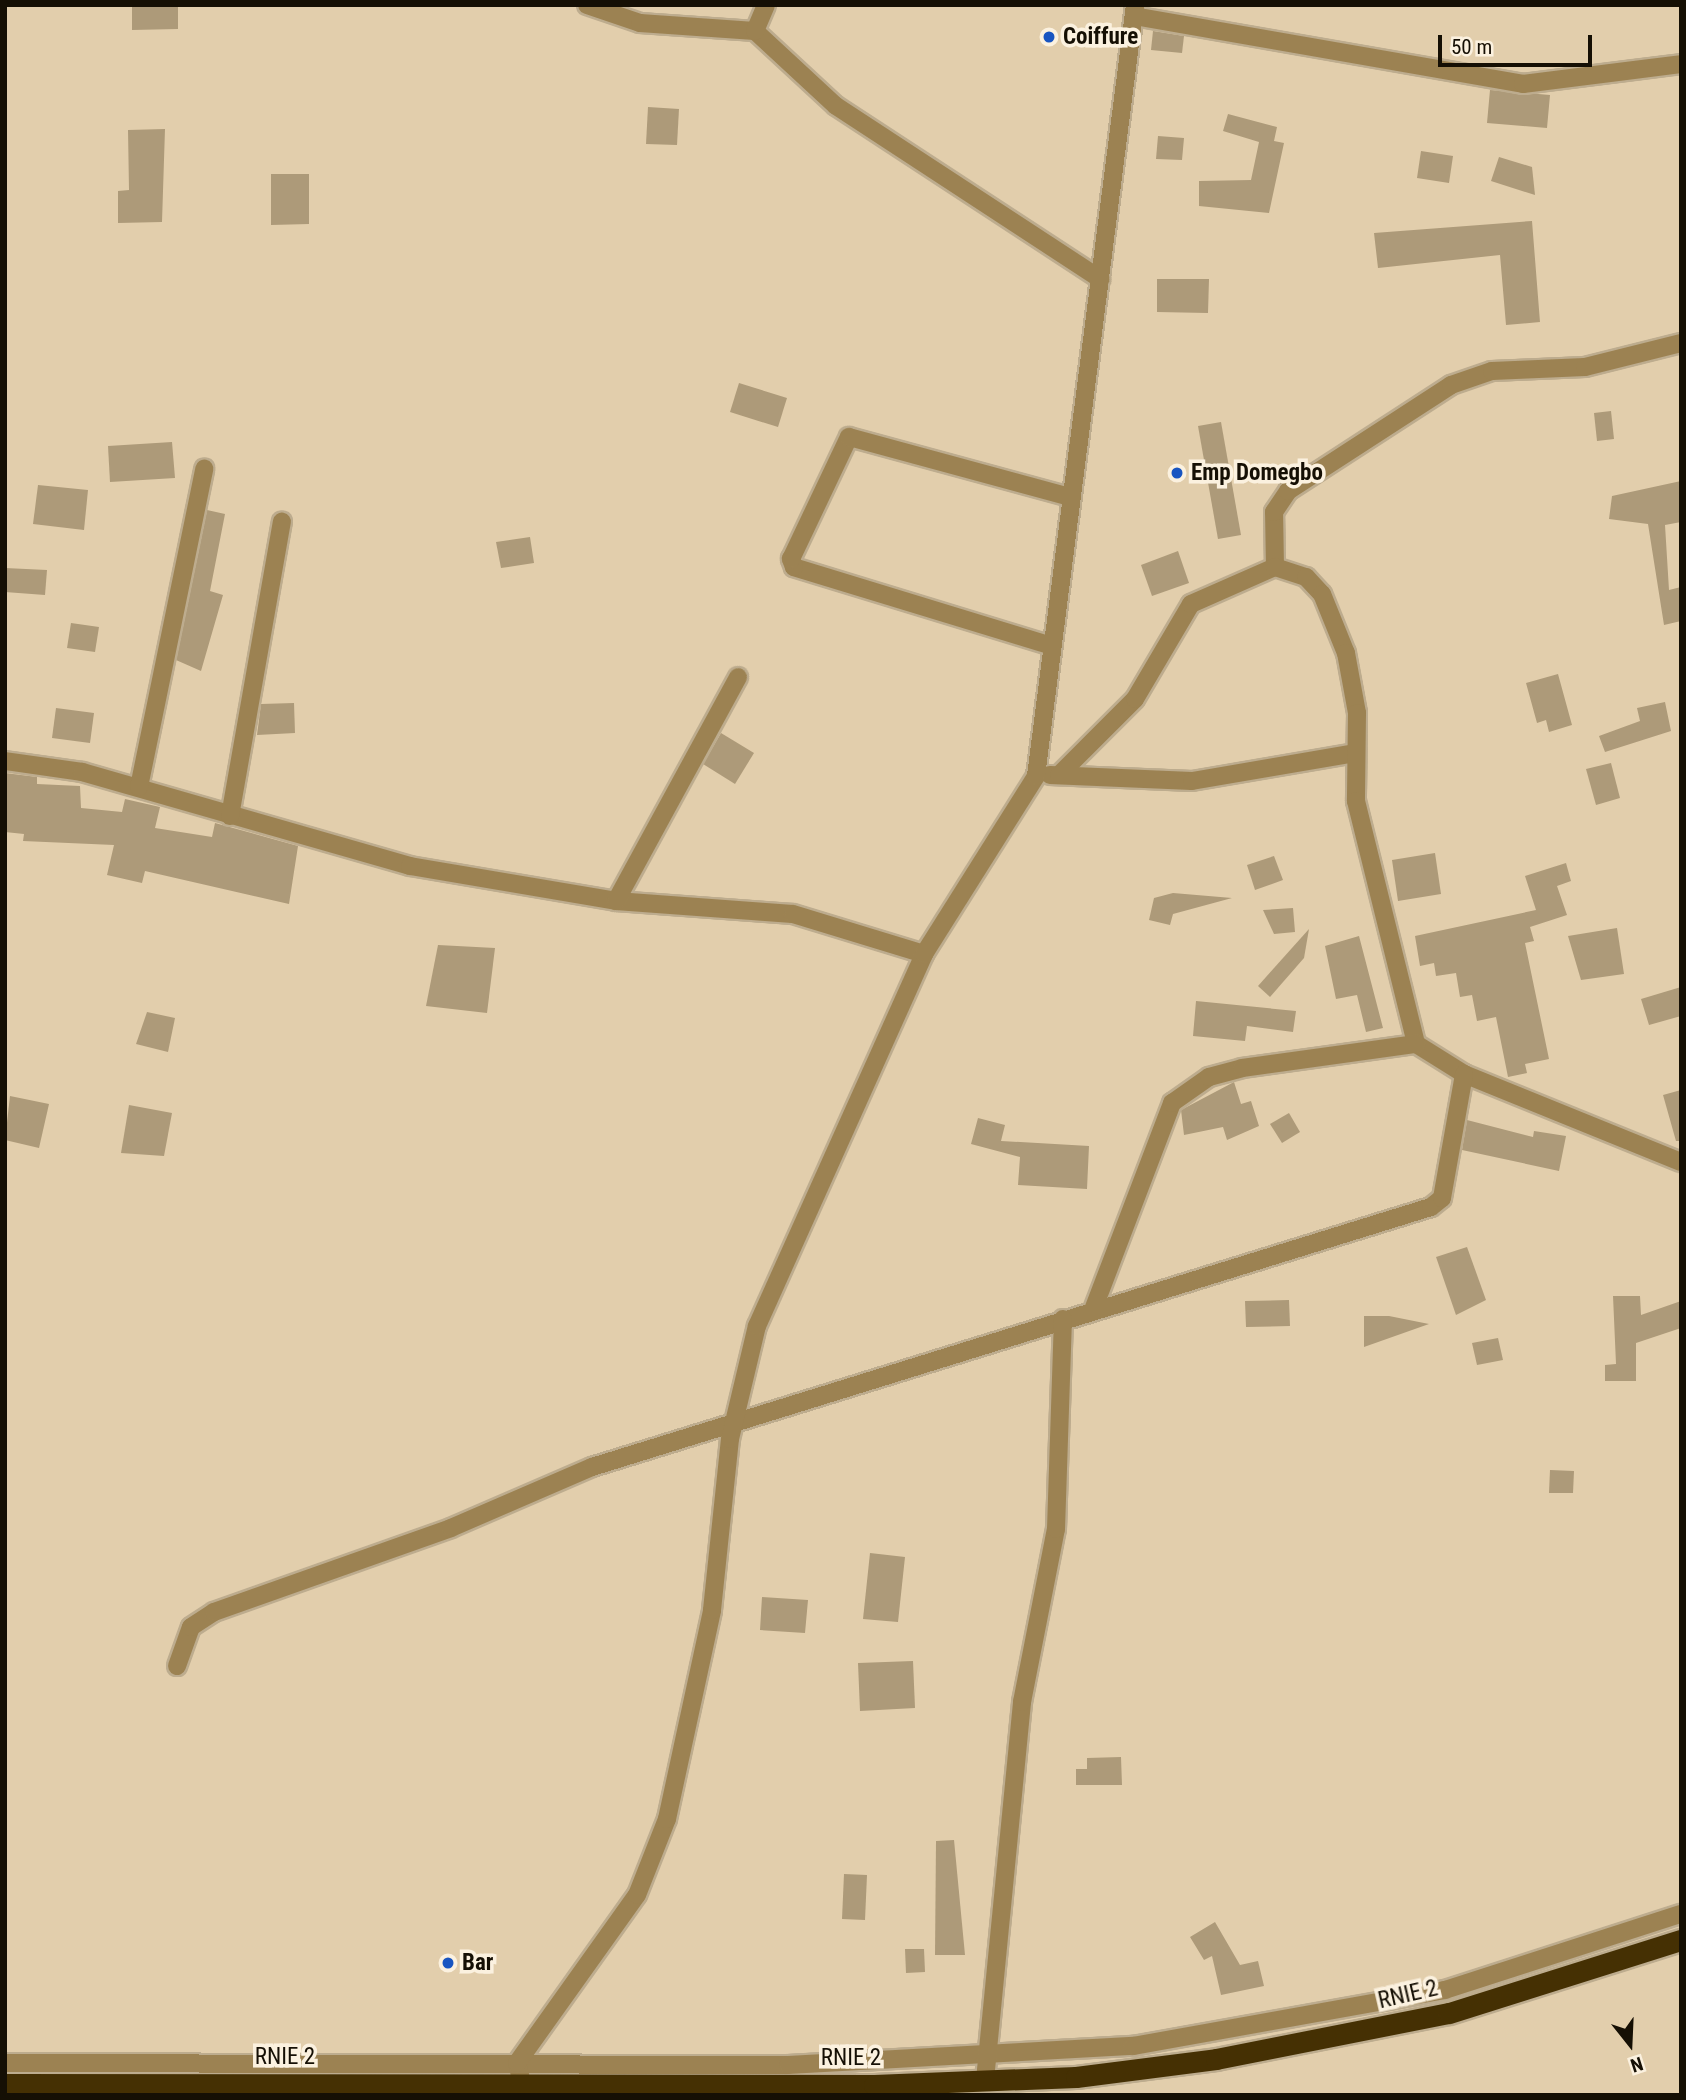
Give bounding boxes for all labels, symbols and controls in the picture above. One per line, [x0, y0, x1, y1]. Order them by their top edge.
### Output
scale bar [1441, 21, 1595, 65]
place label: Coiffure [1063, 23, 1138, 51]
marker: Coiffure [1041, 29, 1057, 45]
text: 50 m [1451, 35, 1492, 59]
place label: Emp Domegbo [1191, 459, 1323, 487]
marker: Emp Domegbo [1169, 465, 1185, 481]
place label: Bar [462, 1949, 493, 1977]
marker: Bar [440, 1955, 456, 1971]
street label: RNIE 2 [1376, 1975, 1440, 2015]
north arrow [1595, 2009, 1665, 2079]
street label: RNIE 2 [255, 2043, 315, 2071]
street label: RNIE 2 [821, 2044, 881, 2072]
text: N [1628, 2052, 1646, 2077]

